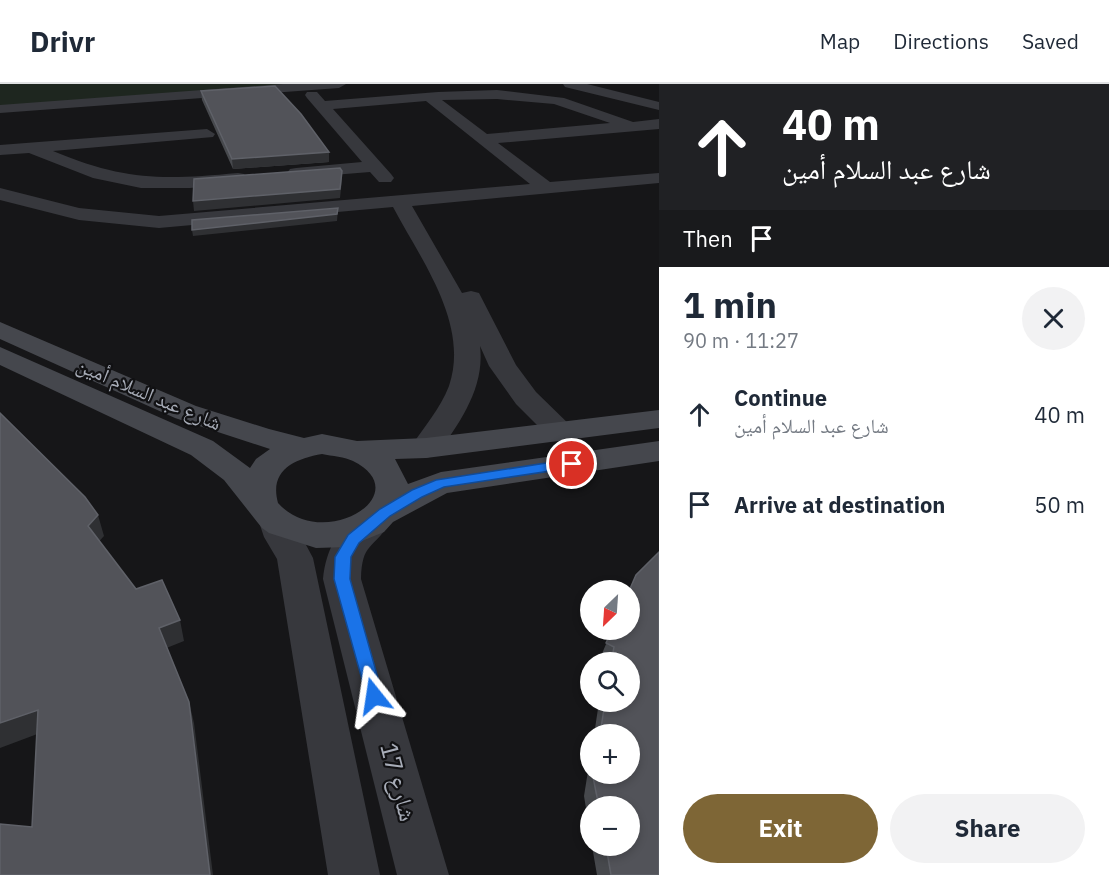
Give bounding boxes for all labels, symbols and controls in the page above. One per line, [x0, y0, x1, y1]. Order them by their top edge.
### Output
text: Drivr [30, 23, 95, 60]
text: Map [820, 27, 860, 55]
text: Directions [893, 27, 989, 55]
text: Saved [1022, 27, 1079, 55]
text: 40 m [782, 97, 880, 152]
icon: ahead [683, 108, 761, 186]
text: شارع عبد السلام أمين [782, 151, 991, 186]
icon: arrive [745, 222, 778, 255]
text: Then [683, 224, 733, 253]
text: 1 min [683, 281, 777, 328]
button: close [1022, 287, 1085, 350]
text: 90 m · 11:27 [683, 327, 799, 354]
street label: شارع عبد السلام أمين [72, 351, 226, 437]
text: Continue [734, 383, 827, 412]
icon: ahead [683, 398, 716, 431]
text: 40 m [1034, 400, 1085, 429]
text: شارع عبد السلام أمين [734, 412, 889, 439]
pin [546, 438, 597, 489]
icon: arrive [555, 447, 588, 480]
icon: arrive [683, 488, 716, 521]
text: Arrive at destination [734, 490, 945, 519]
text: 50 m [1034, 490, 1085, 519]
north arrow [580, 580, 640, 640]
map controls [580, 580, 640, 856]
button: search [580, 652, 640, 712]
position arrow [342, 664, 406, 728]
button: + [580, 724, 640, 784]
street label: شارع 17 [373, 739, 425, 825]
button: Exit [683, 794, 878, 863]
button: Share [890, 794, 1085, 863]
button: − [580, 796, 640, 856]

